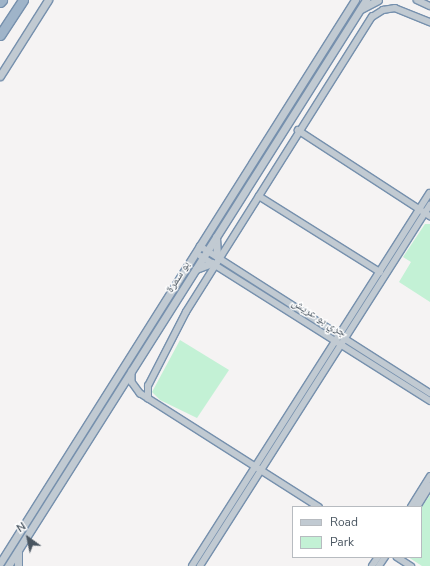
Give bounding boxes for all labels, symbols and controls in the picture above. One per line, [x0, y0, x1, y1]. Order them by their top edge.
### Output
street label: بو سمرة [163, 259, 193, 295]
street label: جري بو عريش [289, 295, 349, 341]
legend [292, 506, 422, 558]
text: Road [330, 514, 358, 530]
north arrow [8, 518, 48, 558]
text: N [14, 519, 29, 536]
text: Park [330, 534, 354, 550]

